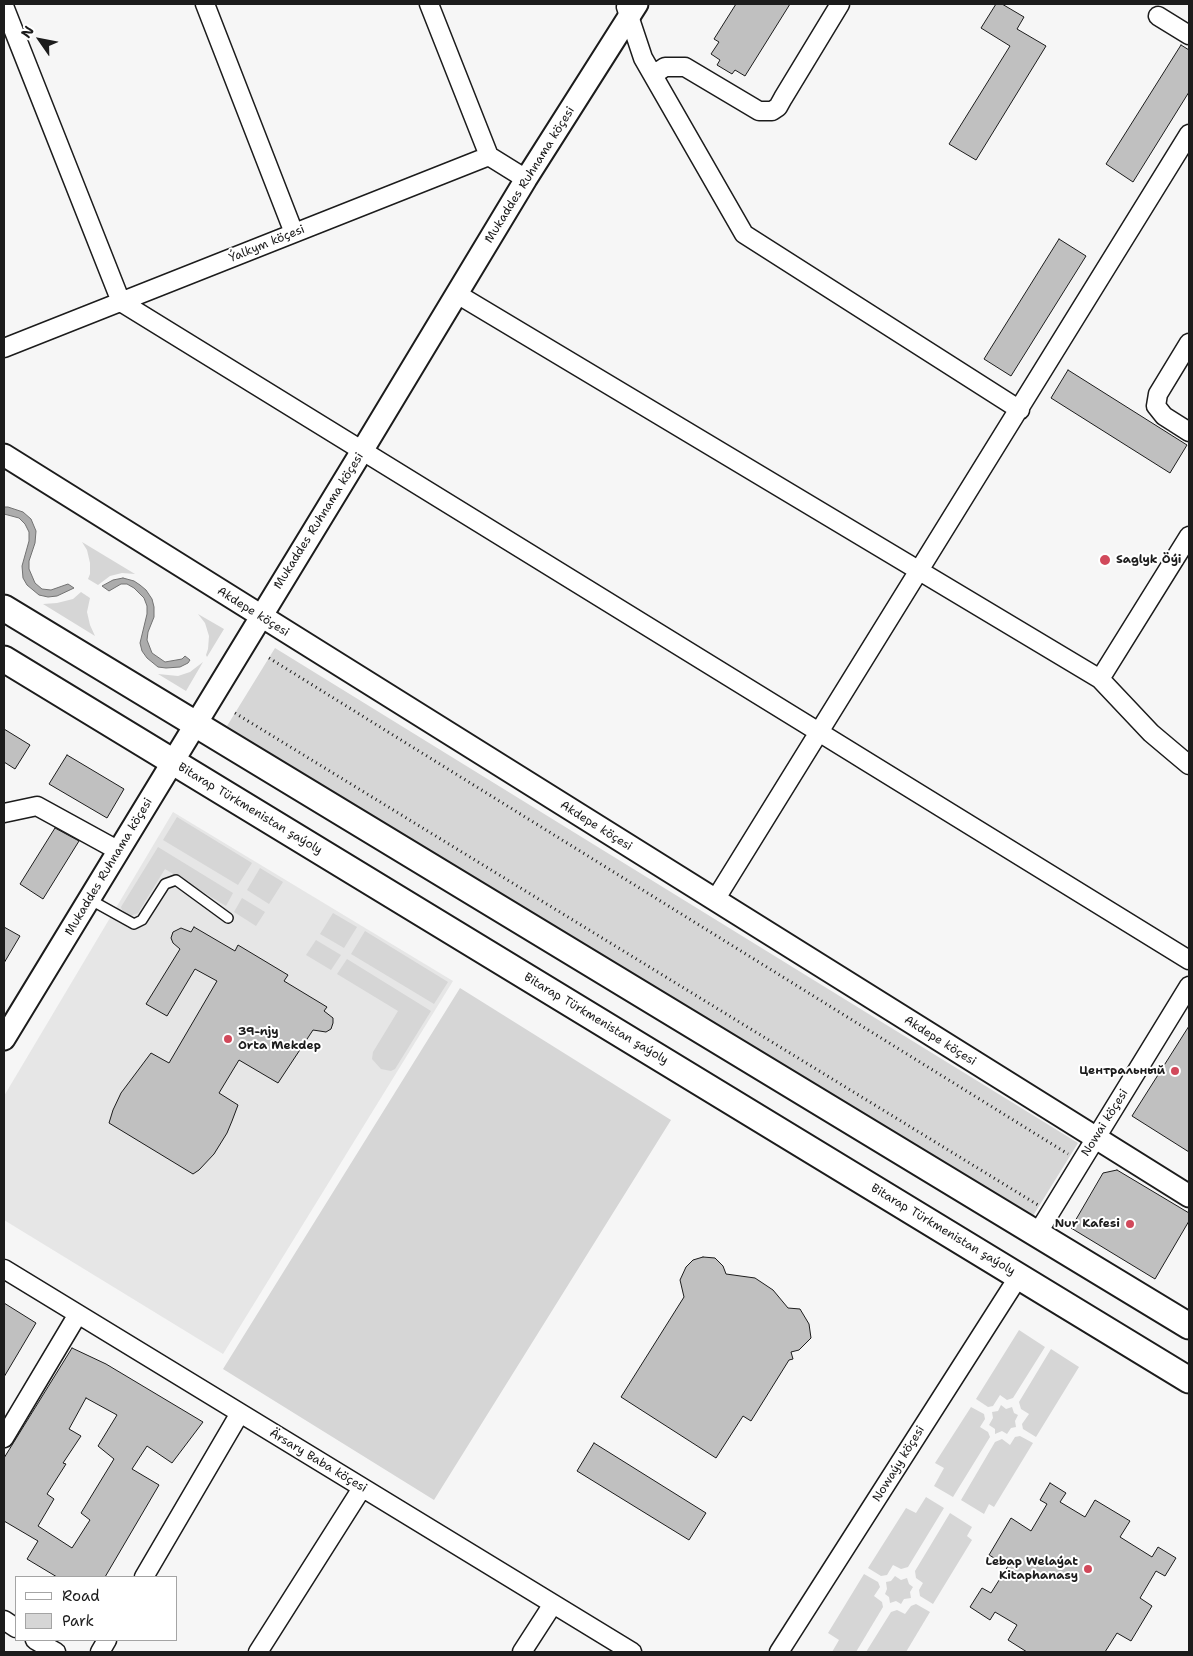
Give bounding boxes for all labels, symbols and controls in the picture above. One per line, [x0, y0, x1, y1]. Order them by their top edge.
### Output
north arrow [15, 15, 65, 65]
text: N [17, 22, 38, 41]
street label: Mukaddes Ruhnama köçesi [482, 104, 578, 246]
street label: Ýalkym köçesi [227, 222, 307, 266]
street label: Mukaddes Ruhnama köçesi [271, 450, 367, 592]
marker: Saglyk Öýi [1098, 553, 1112, 567]
place label: Saglyk Öýi [1116, 553, 1182, 567]
street label: Akdepe köçesi [214, 584, 292, 640]
street label: Bitarap Türkmenistan şaýoly [175, 760, 325, 858]
street label: Mukaddes Ruhnama köçesi [62, 796, 156, 938]
street label: Akdepe köçesi [557, 798, 635, 854]
street label: Bitarap Türkmenistan şaýoly [521, 970, 671, 1068]
street label: Akdepe köçesi [901, 1013, 979, 1069]
place label: 39-njy Orta Mekdep [238, 1025, 321, 1053]
marker: 39-njy Orta Mekdep [222, 1033, 234, 1045]
place label: Центральный [1079, 1064, 1165, 1078]
marker: Центральный [1169, 1065, 1181, 1077]
street label: Nowai köçesi [1079, 1087, 1131, 1159]
street label: Bitarap Türkmenistan şaýoly [868, 1181, 1018, 1279]
place label: Nur Kafesi [1055, 1217, 1120, 1231]
marker: Nur Kafesi [1124, 1218, 1136, 1230]
street label: Nowaýy köçesi [870, 1423, 928, 1505]
street label: Ärsary Baba köçesi [267, 1426, 369, 1496]
place label: Lebap Welaýat Kitaphanasy [986, 1555, 1078, 1583]
marker: Lebap Welaýat Kitaphanasy [1082, 1563, 1094, 1575]
legend [15, 1576, 178, 1641]
text: Road [62, 1586, 100, 1606]
text: Park [62, 1611, 94, 1631]

